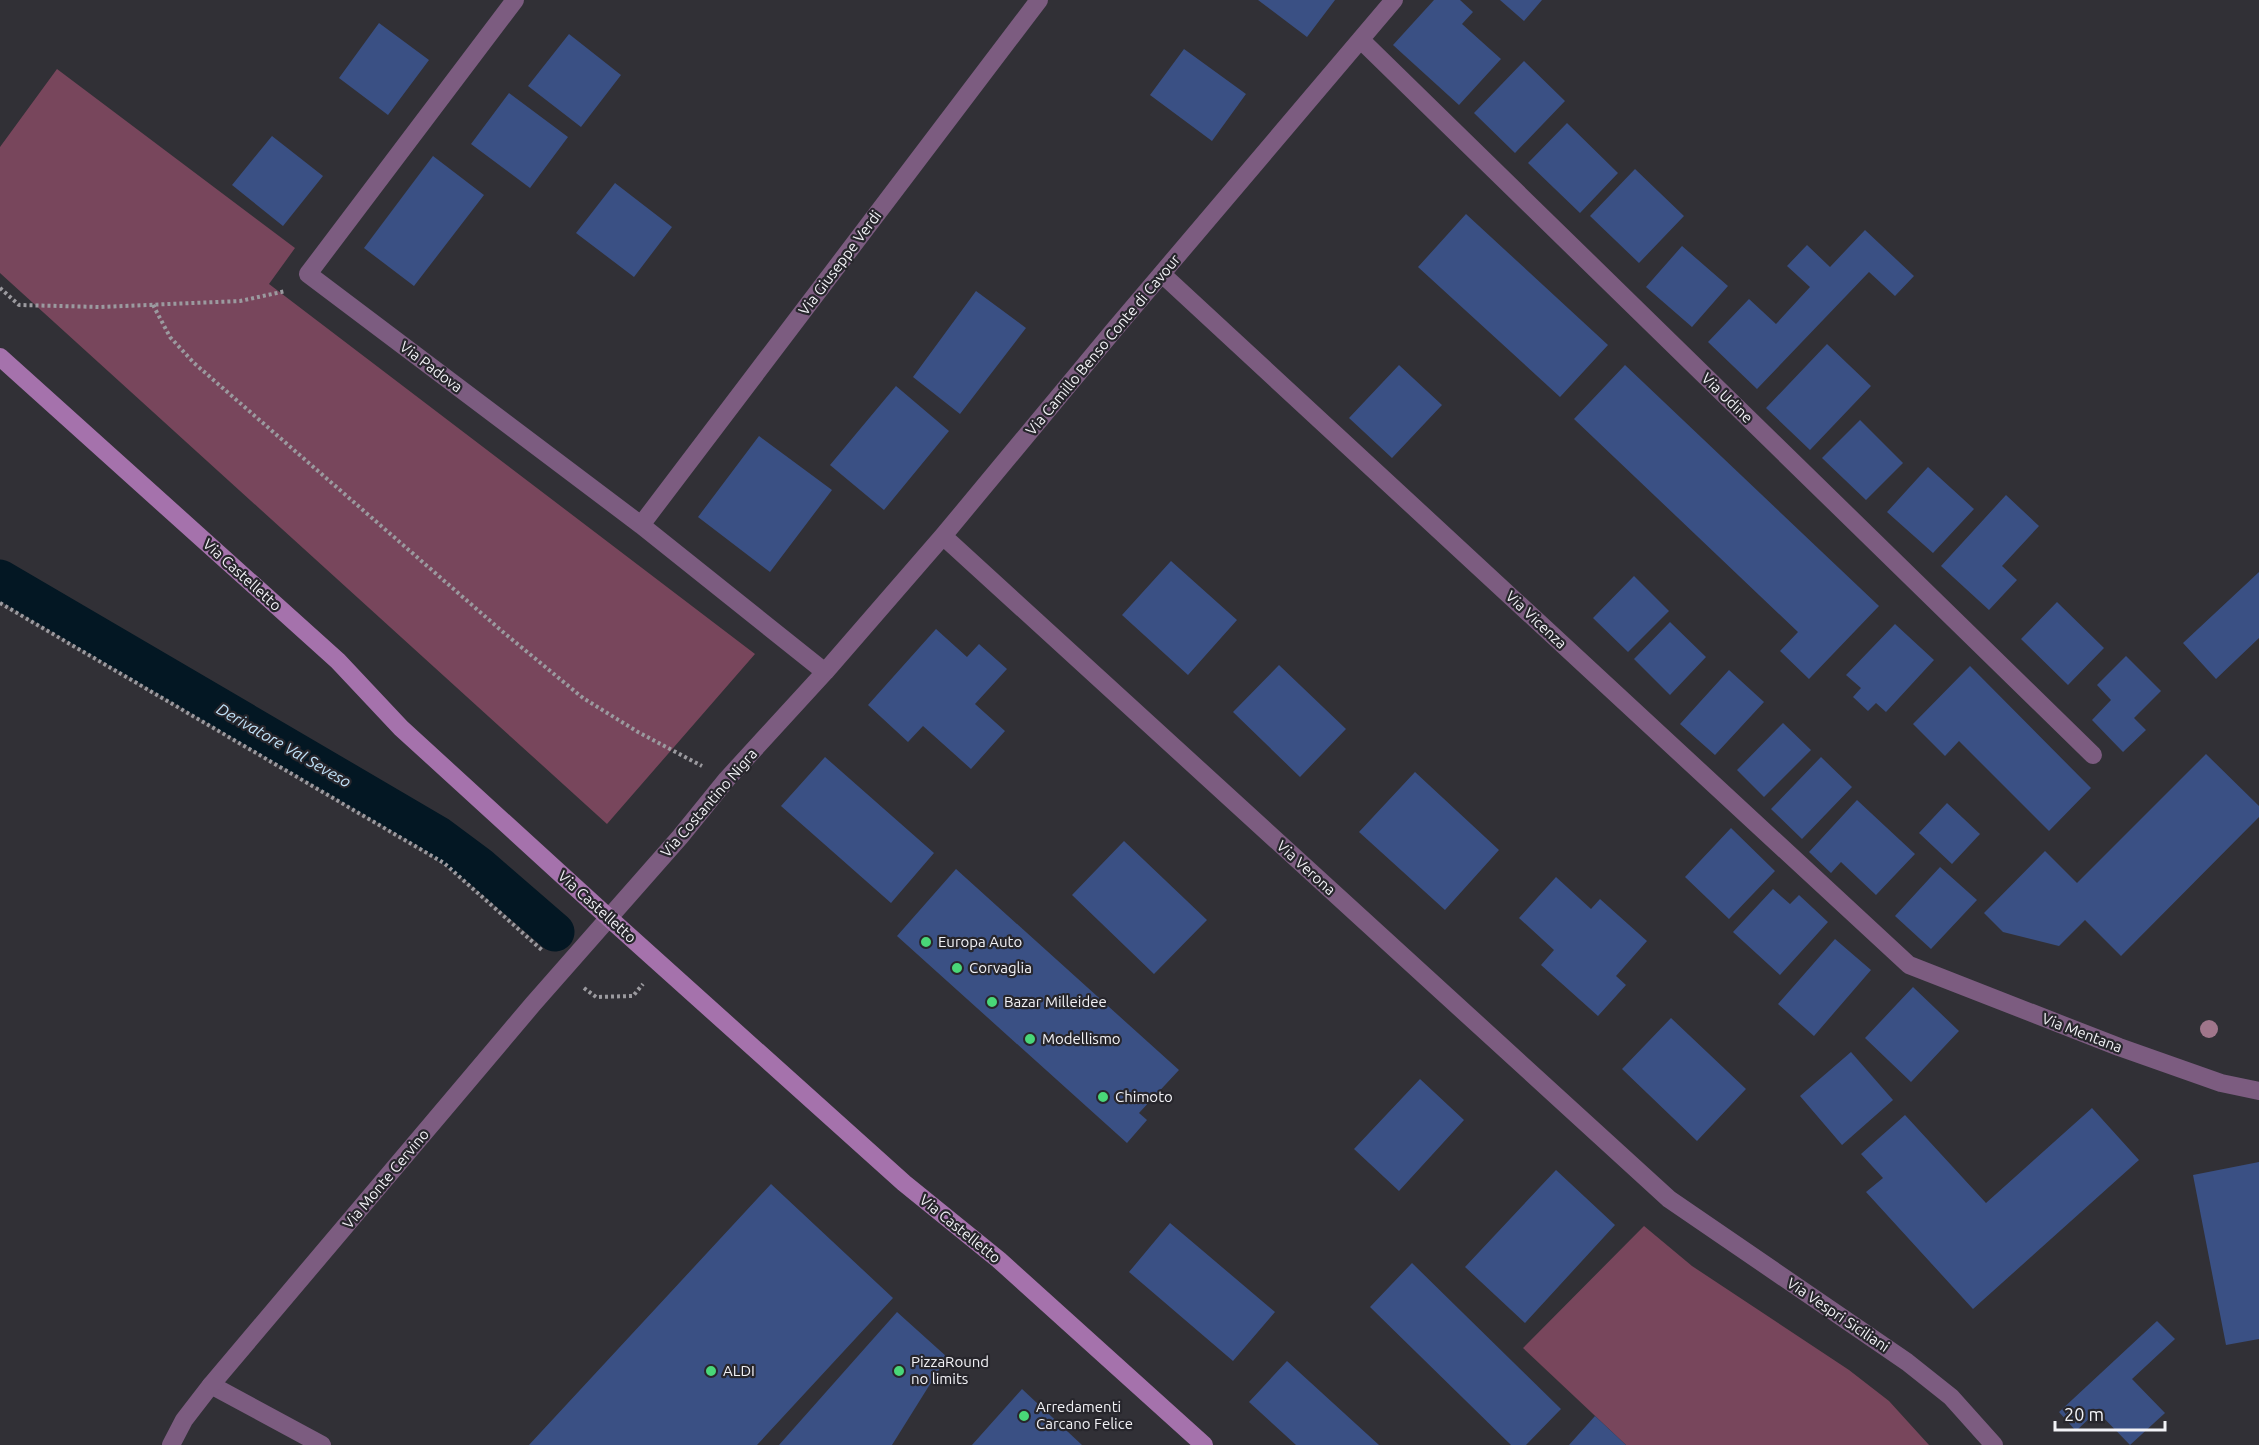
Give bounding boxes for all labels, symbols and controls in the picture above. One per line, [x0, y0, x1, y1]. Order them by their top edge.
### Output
street label: Via Giuseppe Verdi [795, 207, 884, 318]
street label: Via Camillo Benso Conte di Cavour [1022, 251, 1183, 438]
street label: Via Padova [397, 338, 466, 396]
street label: Via Udine [1698, 369, 1756, 426]
street label: Via Castelletto [200, 535, 285, 614]
street label: Via Vicenza [1502, 587, 1570, 652]
water label: Derivatore Val Seveso [214, 699, 354, 791]
street label: Via Costantino Nigra [657, 745, 760, 860]
street label: Via Verona [1274, 837, 1339, 898]
street label: Via Castelletto [555, 867, 640, 946]
place label: Europa Auto [938, 933, 1022, 950]
marker: Europa Auto [919, 935, 933, 949]
place label: Corvaglia [969, 959, 1032, 976]
marker: Corvaglia [950, 961, 964, 975]
place label: Bazar Milleidee [1004, 993, 1107, 1010]
marker: Bazar Milleidee [985, 995, 999, 1009]
street label: Via Mentana [2040, 1009, 2125, 1056]
place label: Modellismo [1042, 1030, 1121, 1047]
marker: Modellismo [1023, 1032, 1037, 1046]
place label: Chimoto [1115, 1088, 1173, 1105]
marker: Chimoto [1096, 1090, 1110, 1104]
street label: Via Monte Cervino [339, 1126, 432, 1232]
street label: Via Castelletto [916, 1191, 1004, 1266]
street label: Via Vespri Siciliani [1784, 1274, 1893, 1355]
place label: PizzaRound no limits [911, 1353, 989, 1387]
place label: ALDI [723, 1362, 755, 1379]
marker: ALDI [704, 1364, 718, 1378]
marker: PizzaRound no limits [892, 1364, 906, 1378]
scale bar [2055, 1394, 2164, 1432]
place label: Arredamenti Carcano Felice [1036, 1398, 1133, 1432]
text: 20 m [2064, 1404, 2104, 1424]
marker: Arredamenti Carcano Felice [1017, 1409, 1031, 1423]

